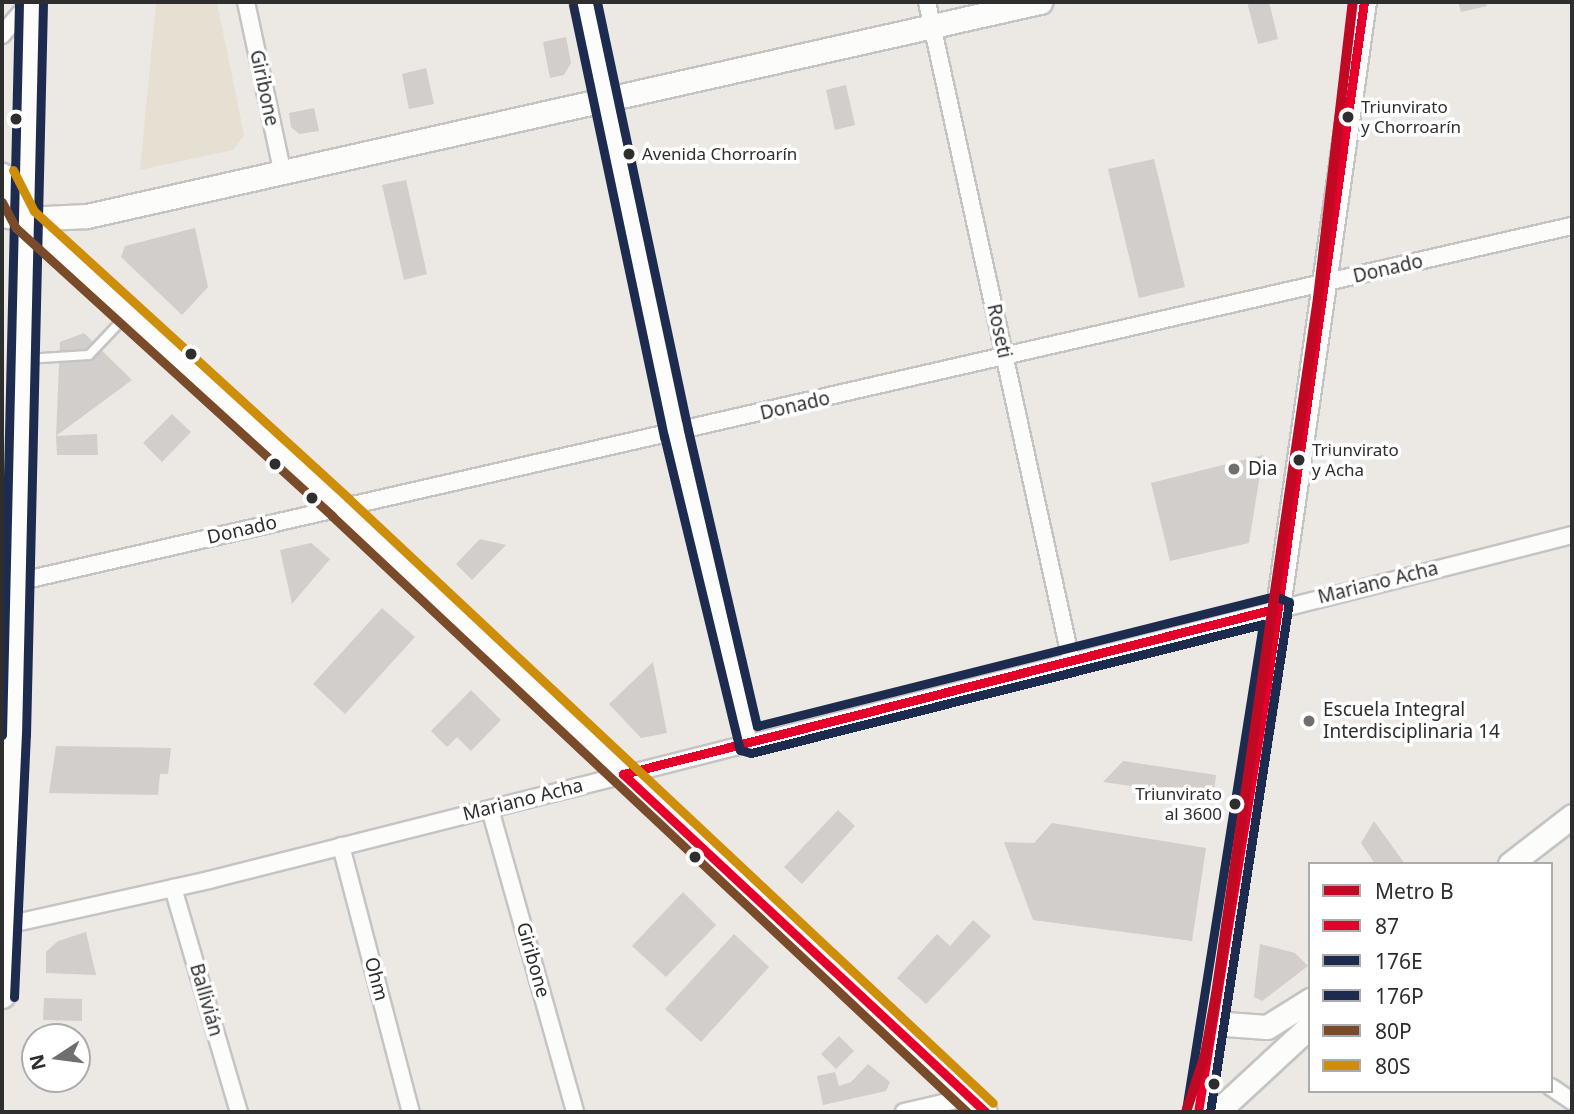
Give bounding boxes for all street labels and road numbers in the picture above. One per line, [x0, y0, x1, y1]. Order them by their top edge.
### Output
street label: Giribone [245, 48, 283, 128]
street label: Donado [1351, 250, 1425, 288]
street label: Roseti [982, 302, 1016, 360]
street label: Donado [758, 387, 832, 425]
street label: Donado [205, 511, 279, 549]
street label: Mariano Acha [1316, 557, 1440, 609]
street label: Mariano Acha [461, 774, 585, 826]
street label: Giribone [511, 920, 555, 1000]
street label: Ohm [359, 955, 393, 1003]
street label: Ballivián [185, 961, 227, 1039]

